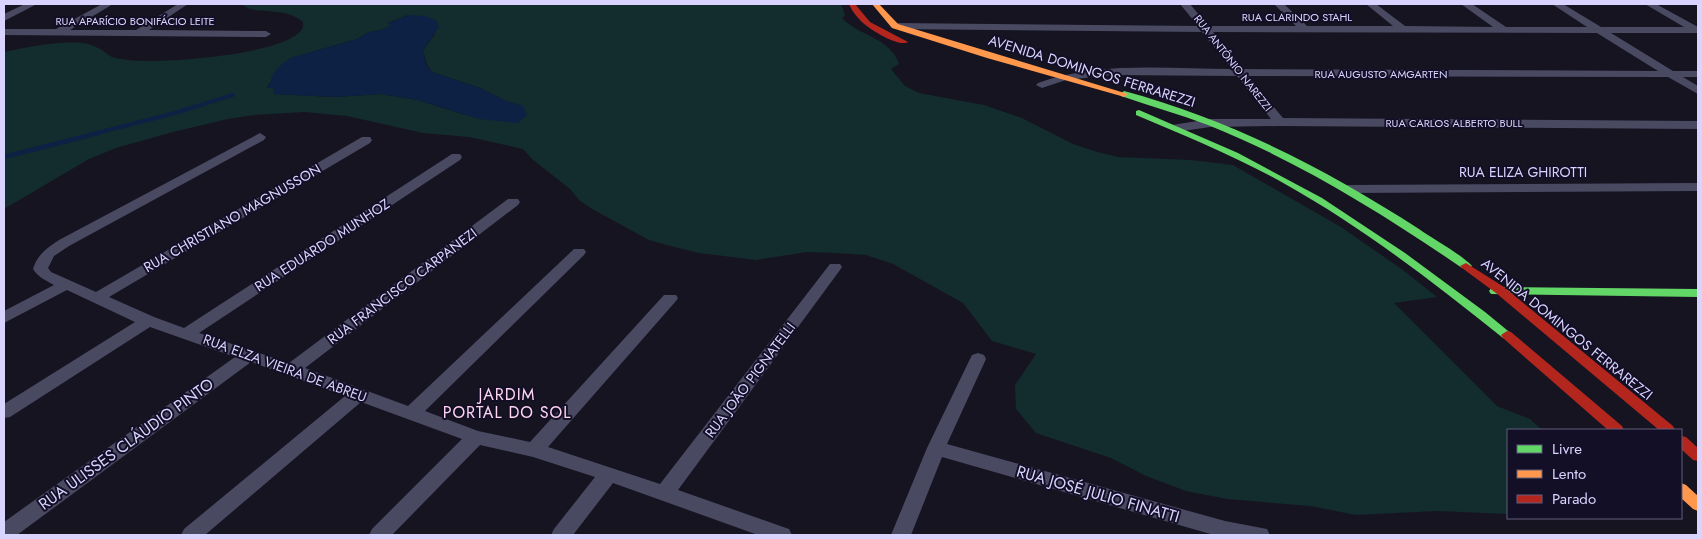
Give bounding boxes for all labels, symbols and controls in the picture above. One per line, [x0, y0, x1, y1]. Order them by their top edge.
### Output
street label: RUA CLARINDO STAHL [1242, 9, 1352, 25]
street label: RUA ANTÔNIO NAREZZI [1190, 11, 1276, 115]
street label: RUA APARÍCIO BONIFÁCIO LEITE [55, 13, 215, 29]
street label: AVENIDA DOMINGOS FERRAREZZI [986, 30, 1198, 112]
street label: RUA AUGUSTO AMGARTEN [1314, 66, 1448, 82]
street label: RUA CARLOS ALBERTO BULL [1385, 115, 1523, 131]
street label: RUA CHRISTIANO MAGNUSSON [140, 159, 324, 277]
street label: RUA ELIZA GHIROTTI [1459, 162, 1587, 182]
street label: RUA EDUARDO MUNHOZ [251, 194, 394, 296]
street label: RUA FRANCISCO CARPANEZI [323, 223, 481, 349]
street label: AVENIDA DOMINGOS FERRAREZZI [1477, 253, 1657, 405]
street label: RUA JOÃO PIGNATELLI [700, 318, 800, 442]
street label: RUA ELZA VIEIRA DE ABREU [200, 329, 370, 407]
street label: RUA ULISSES CLÁUDIO PINTO [34, 373, 218, 515]
district label: JARDIM PORTAL DO SOL [443, 383, 571, 424]
legend [1507, 429, 1682, 519]
text: Livre [1552, 438, 1582, 460]
street label: RUA JOSÉ JULIO FINATTI [1014, 460, 1182, 528]
text: Lento [1552, 463, 1586, 485]
text: Parado [1552, 488, 1596, 510]

